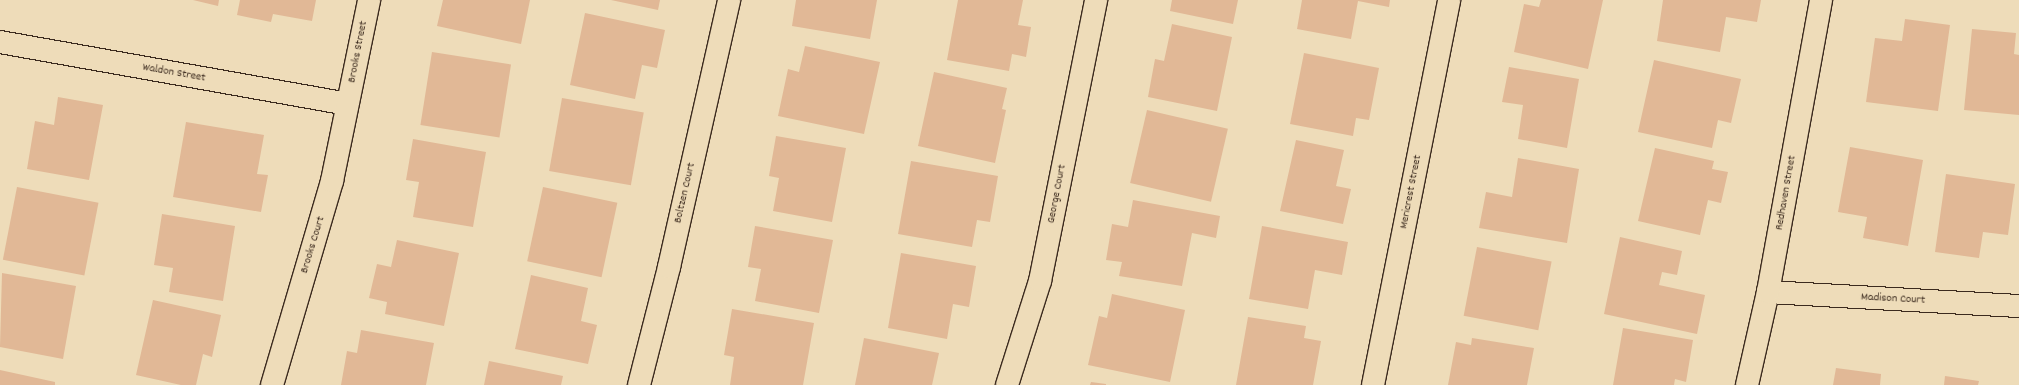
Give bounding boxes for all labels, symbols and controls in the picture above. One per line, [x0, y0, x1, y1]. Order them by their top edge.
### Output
street label: Brooks Street [345, 20, 371, 84]
street label: Waldon Street [141, 60, 207, 86]
street label: Mericrest Street [1397, 154, 1425, 230]
street label: Redhaven Street [1772, 155, 1800, 231]
street label: Boltzen Court [671, 161, 699, 225]
street label: George Court [1044, 163, 1070, 225]
street label: Brooks Court [298, 215, 328, 275]
street label: Madison Court [1860, 290, 1926, 308]

